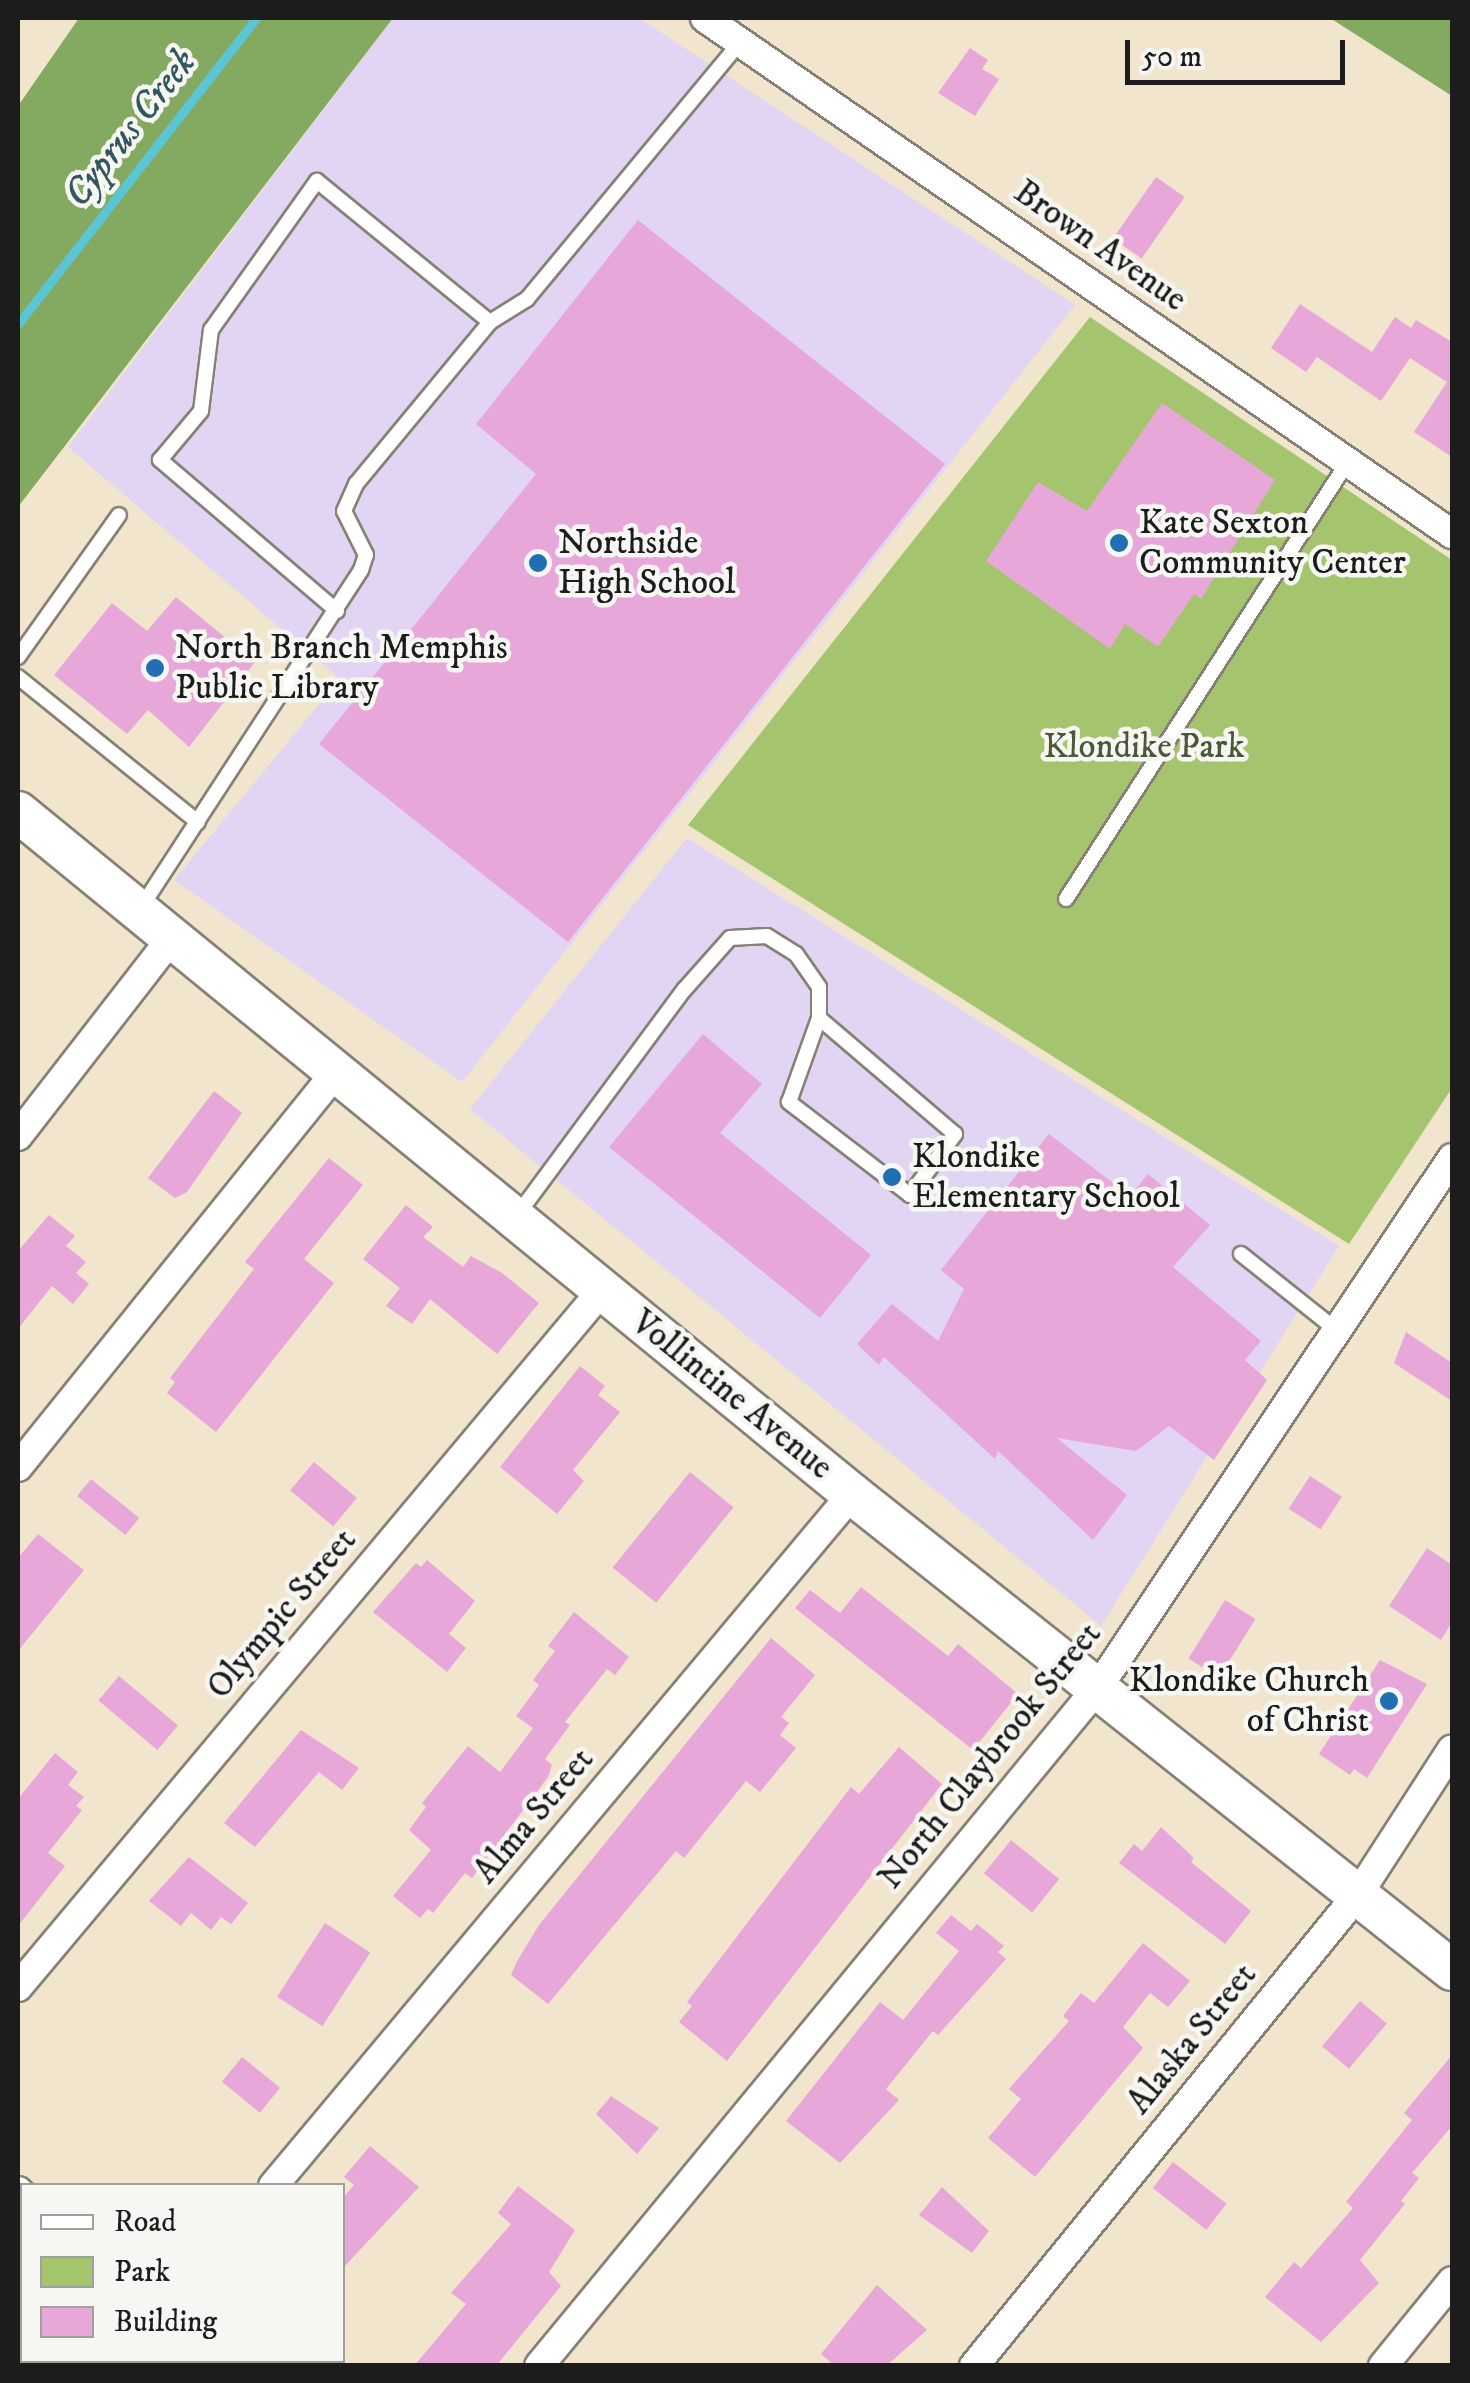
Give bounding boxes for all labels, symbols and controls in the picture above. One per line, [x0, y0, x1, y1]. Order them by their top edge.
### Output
scale bar [1130, 20, 1350, 82]
text: 50 m [1142, 39, 1202, 76]
water label: Cyprus Creek [55, 41, 207, 217]
street label: Brown Avenue [1006, 171, 1194, 321]
place label: Kate Sexton Community Center [1139, 502, 1406, 584]
place label: Northside High School [558, 522, 735, 604]
marker: Kate Sexton Community Center [1108, 532, 1130, 554]
marker: Northside High School [527, 552, 549, 574]
place label: North Branch Memphis Public Library [175, 627, 508, 709]
marker: North Branch Memphis Public Library [144, 657, 166, 679]
park label: Klondike Park [1043, 726, 1245, 768]
place label: Klondike Elementary School [912, 1136, 1180, 1218]
marker: Klondike Elementary School [881, 1166, 903, 1188]
street label: Vollintine Avenue [623, 1301, 841, 1489]
street label: Olympic Street [199, 1520, 365, 1708]
street label: North Claybrook Street [870, 1614, 1110, 1898]
place label: Klondike Church of Christ [1129, 1660, 1369, 1742]
marker: Klondike Church of Christ [1378, 1690, 1400, 1712]
street label: Alma Street [465, 1740, 603, 1892]
street label: Alaska Street [1118, 1955, 1266, 2123]
legend [20, 2183, 345, 2363]
text: Road [114, 2204, 176, 2241]
text: Park [114, 2254, 170, 2291]
text: Building [114, 2304, 217, 2341]

